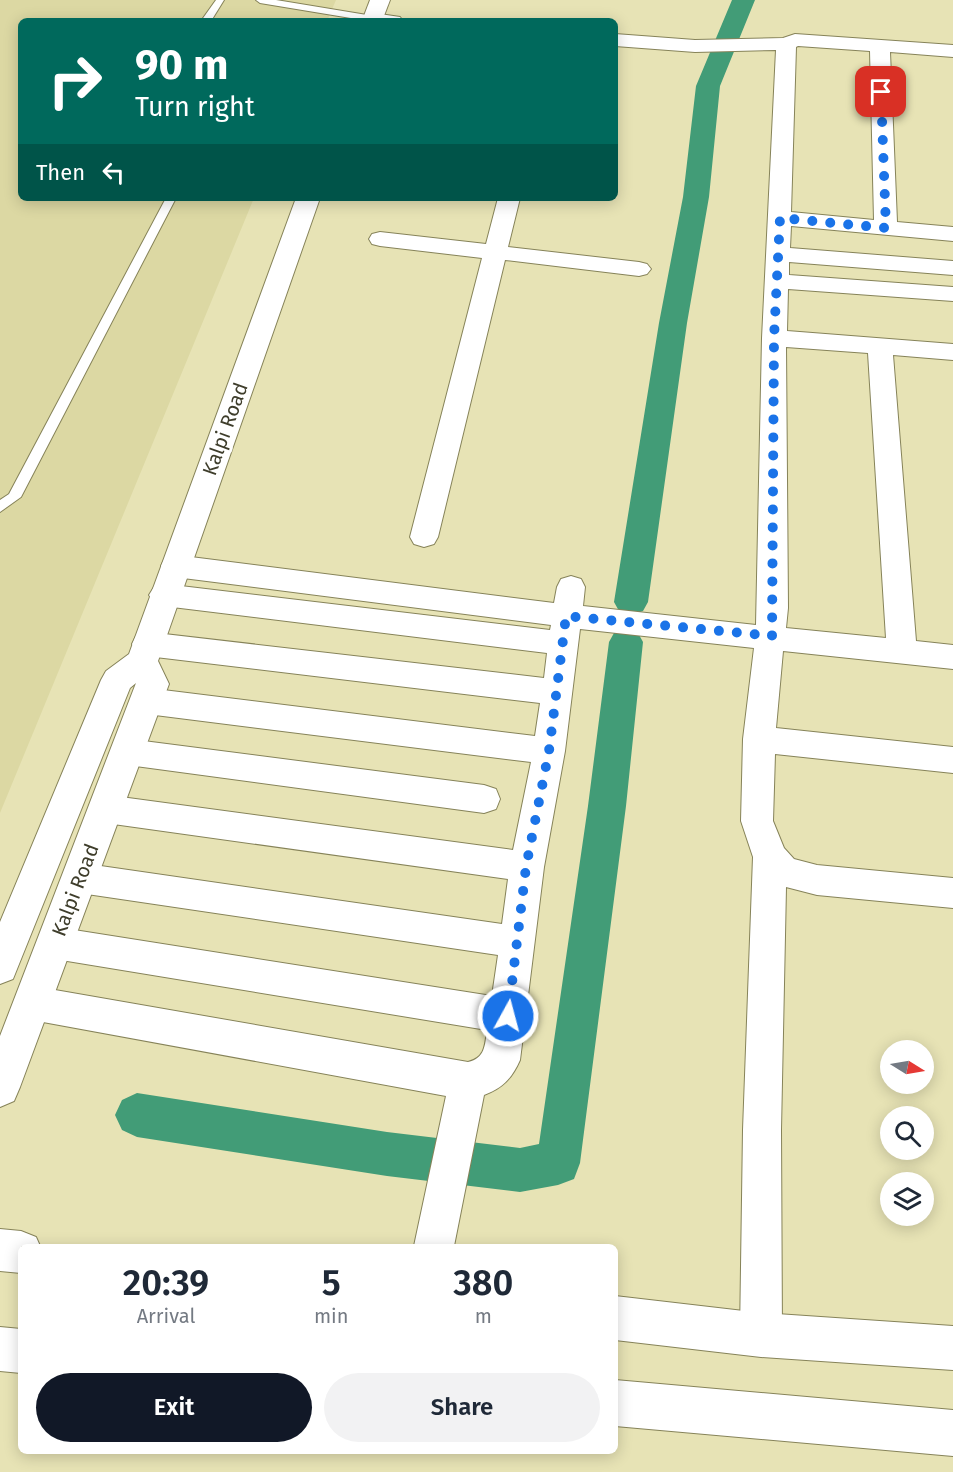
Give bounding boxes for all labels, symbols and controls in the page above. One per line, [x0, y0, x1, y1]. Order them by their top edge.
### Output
text: 90 m [135, 40, 229, 90]
icon: right [36, 42, 114, 120]
pin [855, 66, 906, 117]
icon: arrive [864, 75, 897, 108]
text: Turn right [135, 91, 255, 123]
icon: left [97, 156, 130, 189]
text: Then [36, 159, 85, 186]
street label: Kalpi Road [197, 379, 253, 479]
street label: Kalpi Road [46, 840, 104, 940]
position arrow [476, 984, 540, 1048]
north arrow [880, 1040, 934, 1094]
map controls [880, 1040, 934, 1226]
button: search [880, 1106, 934, 1160]
button: layers [880, 1172, 934, 1226]
text: 20:39 [123, 1261, 209, 1305]
text: 5 [322, 1261, 341, 1305]
text: 380 [453, 1261, 513, 1305]
text: Arrival [137, 1304, 195, 1328]
text: min [314, 1304, 348, 1328]
text: m [475, 1304, 492, 1328]
button: Exit [36, 1373, 312, 1442]
button: Share [324, 1373, 600, 1442]

